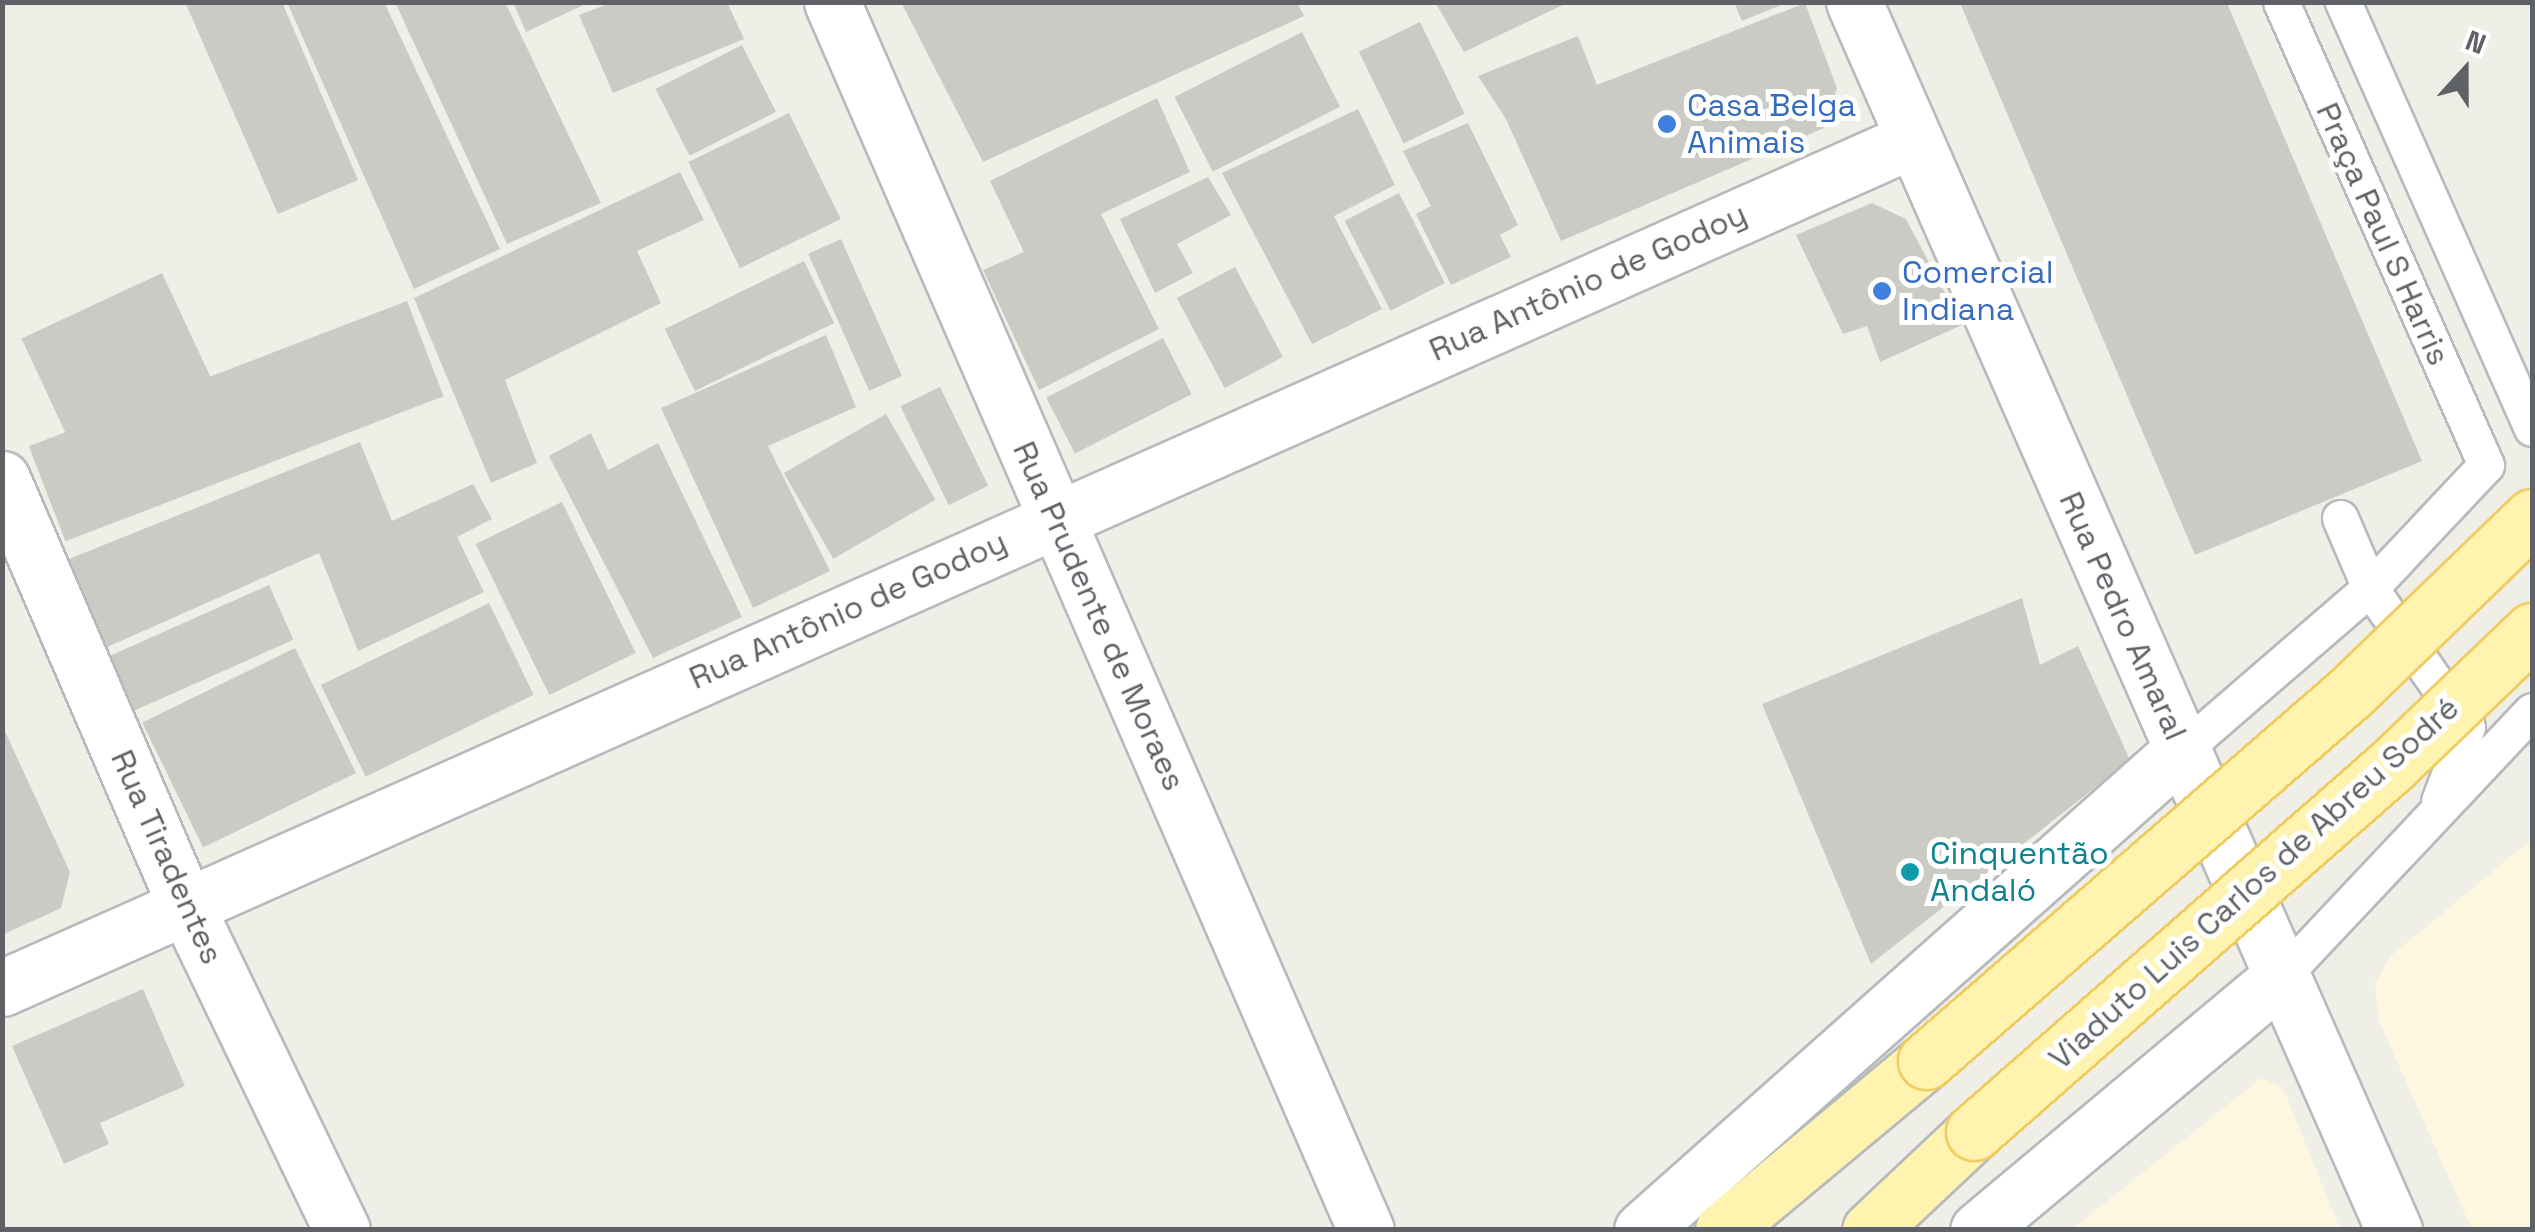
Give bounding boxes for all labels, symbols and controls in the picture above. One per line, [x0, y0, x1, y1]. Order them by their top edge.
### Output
north arrow [2415, 20, 2515, 120]
text: N [2461, 22, 2491, 62]
place label: Casa Belga Animais [1687, 87, 1856, 162]
street label: Praça Paul S Harris [2308, 97, 2458, 371]
marker: Casa Belga Animais [1656, 113, 1678, 135]
street label: Rua Antônio de Godoy [1423, 195, 1753, 369]
place label: Comercial Indiana [1902, 254, 2053, 329]
marker: Comercial Indiana [1871, 280, 1893, 302]
street label: Rua Prudente de Moraes [1005, 436, 1193, 796]
street label: Rua Pedro Amaral [2051, 486, 2195, 746]
street label: Rua Antônio de Godoy [683, 523, 1013, 697]
street label: Viaduto Luis Carlos de Abreu Sodré [2041, 688, 2467, 1078]
street label: Rua Tiradentes [102, 744, 232, 970]
place label: Cinquentão Andaló [1930, 835, 2109, 910]
marker: Cinquentão Andaló [1899, 861, 1921, 883]

